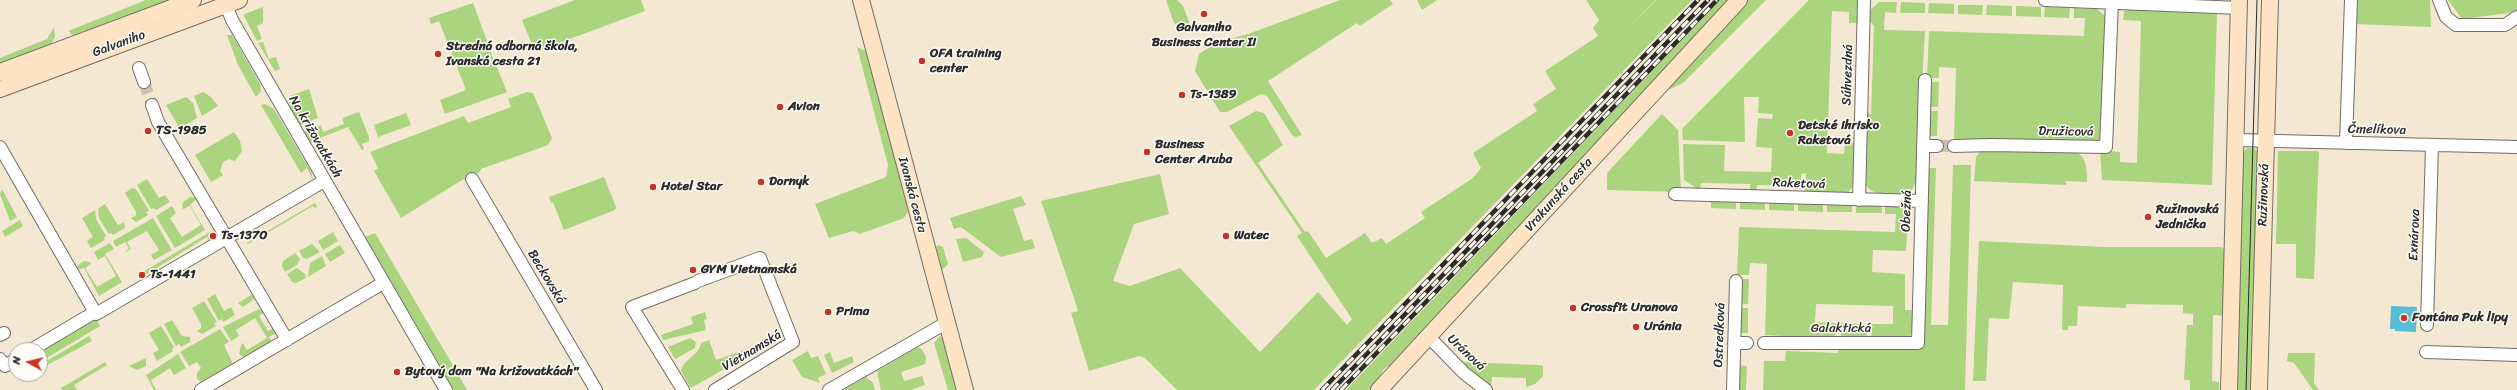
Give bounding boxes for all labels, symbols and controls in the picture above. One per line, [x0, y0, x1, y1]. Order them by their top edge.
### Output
marker: Galvaniho Business Center II [1199, 9, 1209, 19]
place label: Galvaniho Business Center II [1152, 20, 1256, 51]
street label: Galvaniho [91, 27, 147, 61]
place label: Stredná odborná škola, Ivanská cesta 21 [446, 39, 578, 70]
street label: Súhvezdná [1839, 44, 1857, 106]
place label: OFA training center [930, 46, 1002, 77]
marker: Stredná odborná škola, Ivanská cesta 21 [433, 49, 443, 59]
marker: OFA training center [917, 56, 927, 66]
place label: Ts-1389 [1190, 87, 1237, 103]
marker: Ts-1389 [1177, 90, 1187, 100]
street label: Na križovatkách [285, 93, 345, 181]
place label: Avion [788, 99, 820, 115]
marker: Avion [775, 102, 785, 112]
place label: Detské ihrisko Raketová [1798, 118, 1879, 149]
street label: Čmelíkova [2348, 122, 2406, 138]
place label: TS-1985 [156, 123, 207, 139]
street label: Družicová [2038, 124, 2094, 140]
marker: TS-1985 [143, 126, 153, 136]
marker: Detské ihrisko Raketová [1785, 128, 1795, 138]
place label: Business Center Aruba [1155, 137, 1232, 168]
marker: Business Center Aruba [1142, 147, 1152, 157]
street label: Ivanská cesta [894, 155, 930, 235]
street label: Vrakunská cesta [1522, 155, 1596, 235]
street label: Ružinovská [2255, 163, 2273, 227]
place label: Dornyk [769, 174, 809, 190]
street label: Raketová [1772, 175, 1826, 193]
marker: Dornyk [756, 177, 766, 187]
place label: Hotel Star [661, 179, 722, 195]
marker: Hotel Star [648, 182, 658, 192]
street label: Obežná [1898, 190, 1916, 232]
place label: Ružinovská Jednička [2156, 202, 2219, 233]
street label: Exnárova [2406, 209, 2424, 261]
marker: Ružinovská Jednička [2143, 212, 2153, 222]
place label: Ts-1370 [221, 228, 267, 244]
place label: Watec [1234, 228, 1269, 244]
marker: Ts-1370 [208, 231, 218, 241]
marker: Watec [1221, 231, 1231, 241]
street label: Beckovská [524, 247, 568, 307]
place label: GYM Vietnamská [701, 262, 797, 278]
marker: GYM Vietnamská [688, 265, 698, 275]
place label: Ts-1441 [150, 267, 195, 283]
marker: Ts-1441 [137, 270, 147, 280]
place label: Crossfit Uranova [1581, 300, 1678, 316]
street label: Ostredková [1711, 302, 1729, 368]
marker: Crossfit Uranova [1568, 303, 1578, 313]
place label: Prima [836, 304, 869, 320]
marker: Prima [823, 307, 833, 317]
place label: Fontána Puk lipy [2412, 310, 2508, 326]
marker: Fontána Puk lipy [2399, 313, 2409, 323]
place label: Uránia [1644, 319, 1682, 335]
street label: Galaktická [1811, 321, 1871, 337]
marker: Uránia [1631, 322, 1641, 332]
street label: Vietnamská [719, 327, 785, 375]
street label: Uránová [1444, 331, 1488, 375]
north arrow [8, 342, 48, 382]
text: N [7, 355, 27, 365]
place label: Bytový dom "Na križovatkách" [405, 364, 578, 380]
marker: Bytový dom "Na križovatkách" [392, 367, 402, 377]

